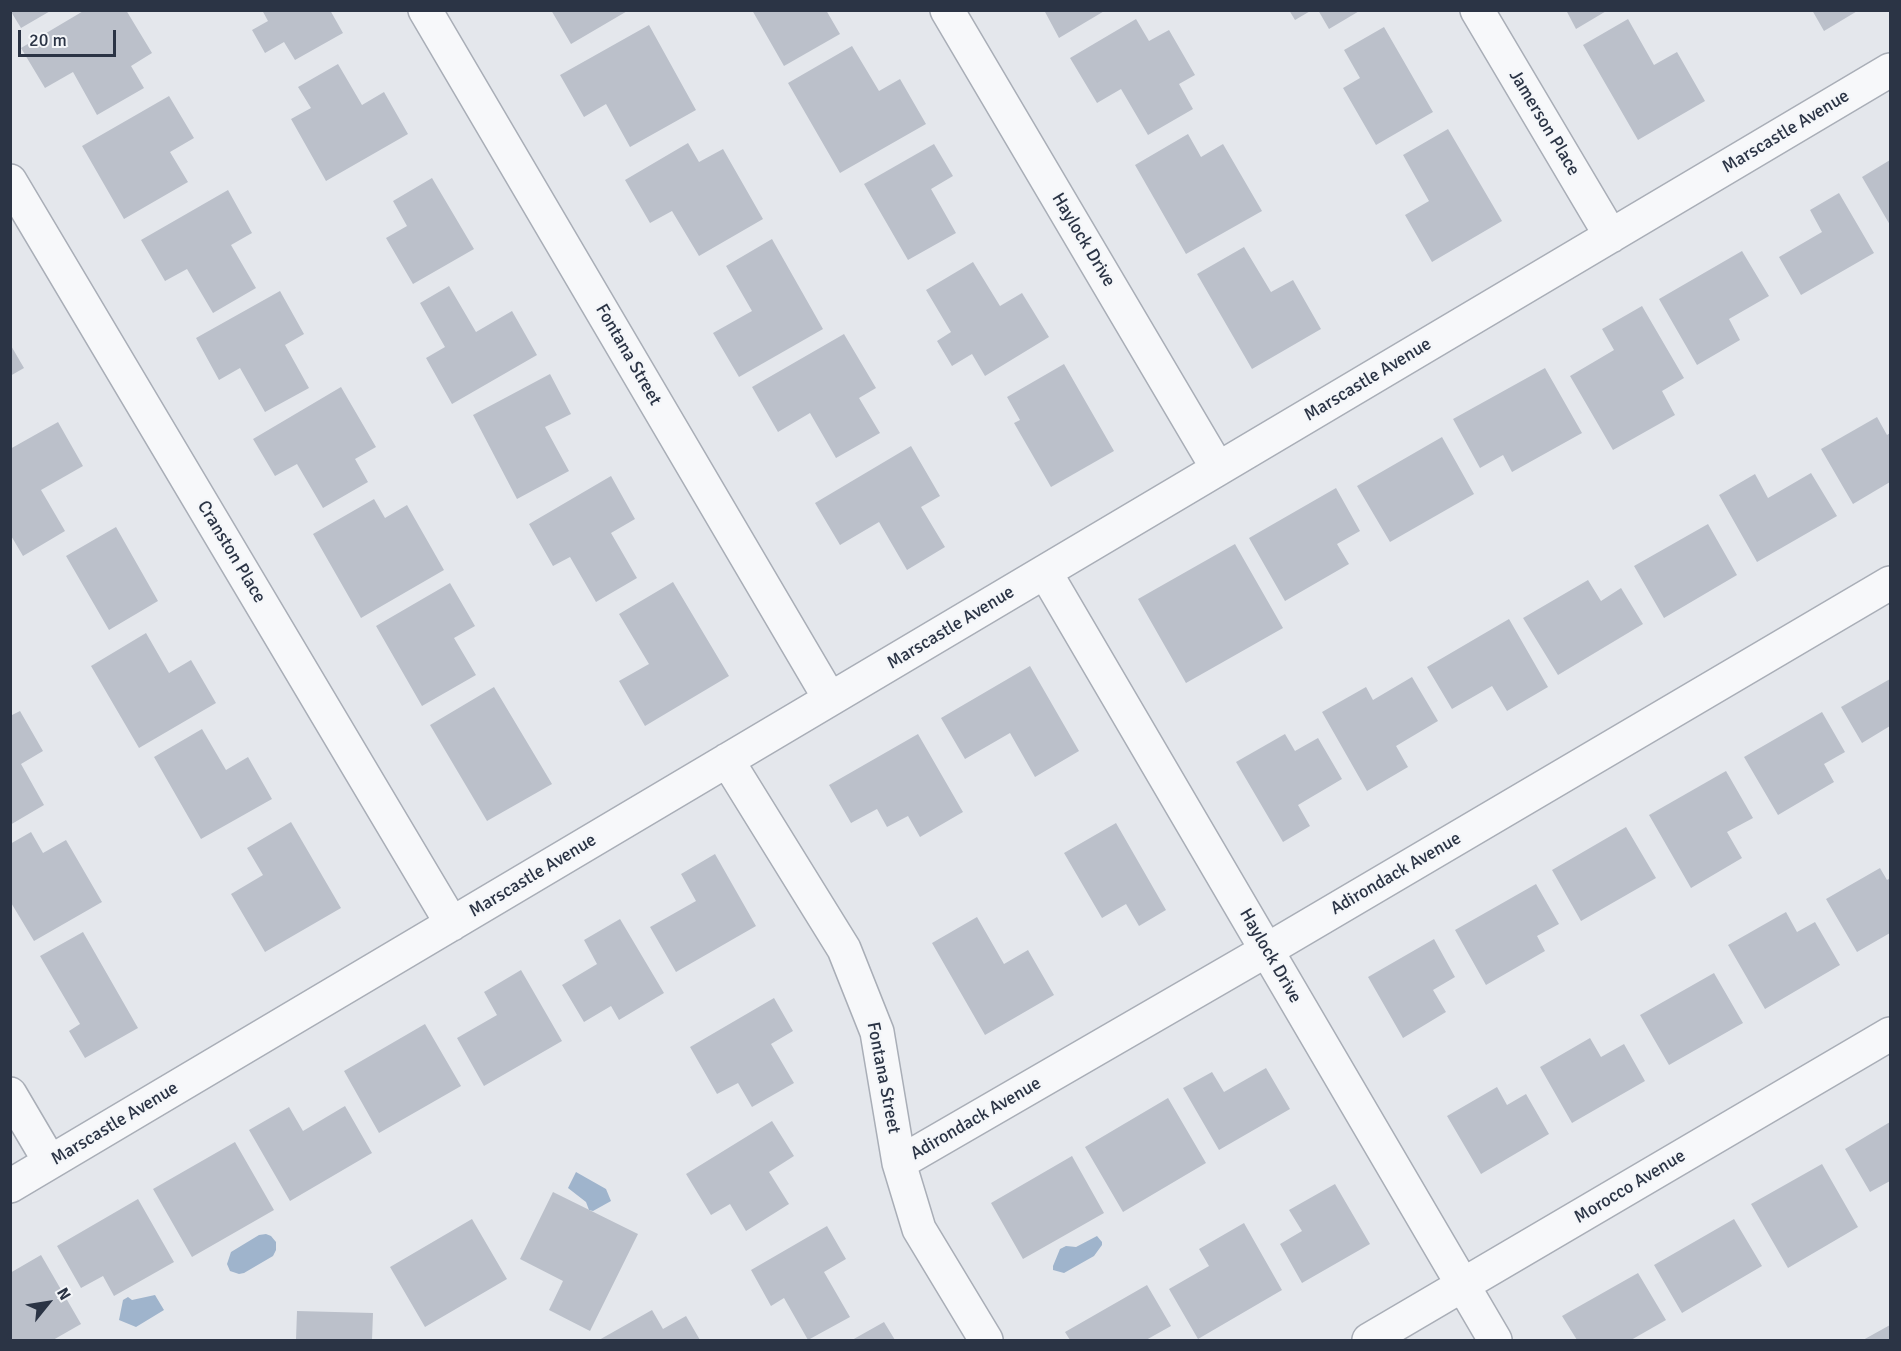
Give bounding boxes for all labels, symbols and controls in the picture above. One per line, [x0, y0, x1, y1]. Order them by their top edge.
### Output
scale bar [21, 18, 118, 56]
text: 20 m [29, 29, 67, 51]
street label: Jamerson Place [1504, 66, 1584, 180]
street label: Marscastle Avenue [1719, 86, 1853, 178]
street label: Haylock Drive [1047, 189, 1119, 291]
street label: Fontana Street [590, 301, 666, 409]
street label: Marscastle Avenue [1301, 334, 1435, 426]
street label: Cranston Place [192, 497, 270, 607]
street label: Marscastle Avenue [884, 582, 1018, 674]
street label: Adirondack Avenue [1327, 828, 1465, 920]
street label: Marscastle Avenue [466, 830, 600, 922]
street label: Haylock Drive [1234, 905, 1306, 1007]
street label: Fontana Street [862, 1020, 904, 1136]
street label: Adirondack Avenue [907, 1073, 1045, 1165]
street label: Marscastle Avenue [48, 1078, 182, 1170]
street label: Morocco Avenue [1570, 1145, 1690, 1229]
north arrow [18, 1273, 78, 1333]
text: N [52, 1284, 75, 1304]

